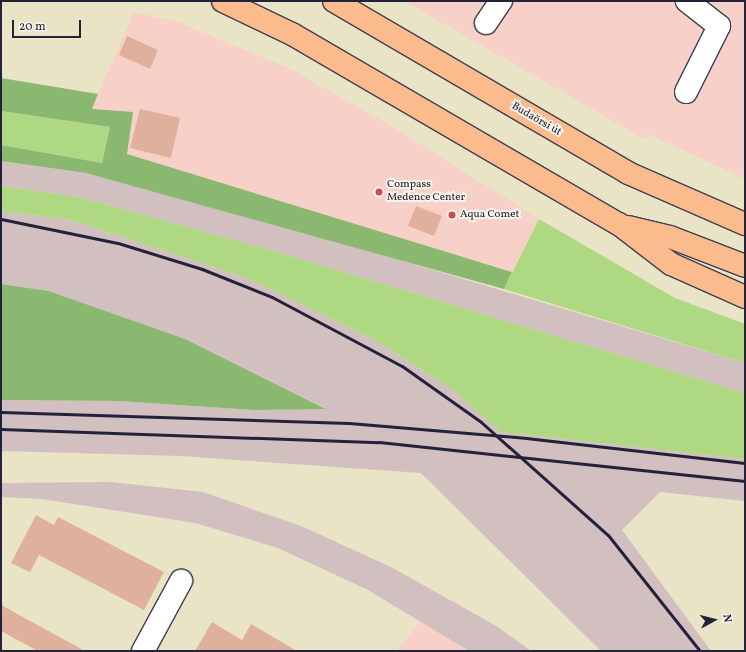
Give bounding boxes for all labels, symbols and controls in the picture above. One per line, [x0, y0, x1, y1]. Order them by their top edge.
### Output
scale bar [14, 12, 83, 38]
text: 20 m [19, 19, 46, 35]
street label: Budaörsi út [509, 100, 563, 140]
place label: Compass Medence Center [387, 179, 465, 205]
marker: Compass Medence Center [374, 187, 384, 197]
place label: Aqua Comet [460, 208, 519, 222]
marker: Aqua Comet [447, 210, 457, 220]
north arrow [694, 600, 734, 640]
text: N [718, 614, 734, 623]

